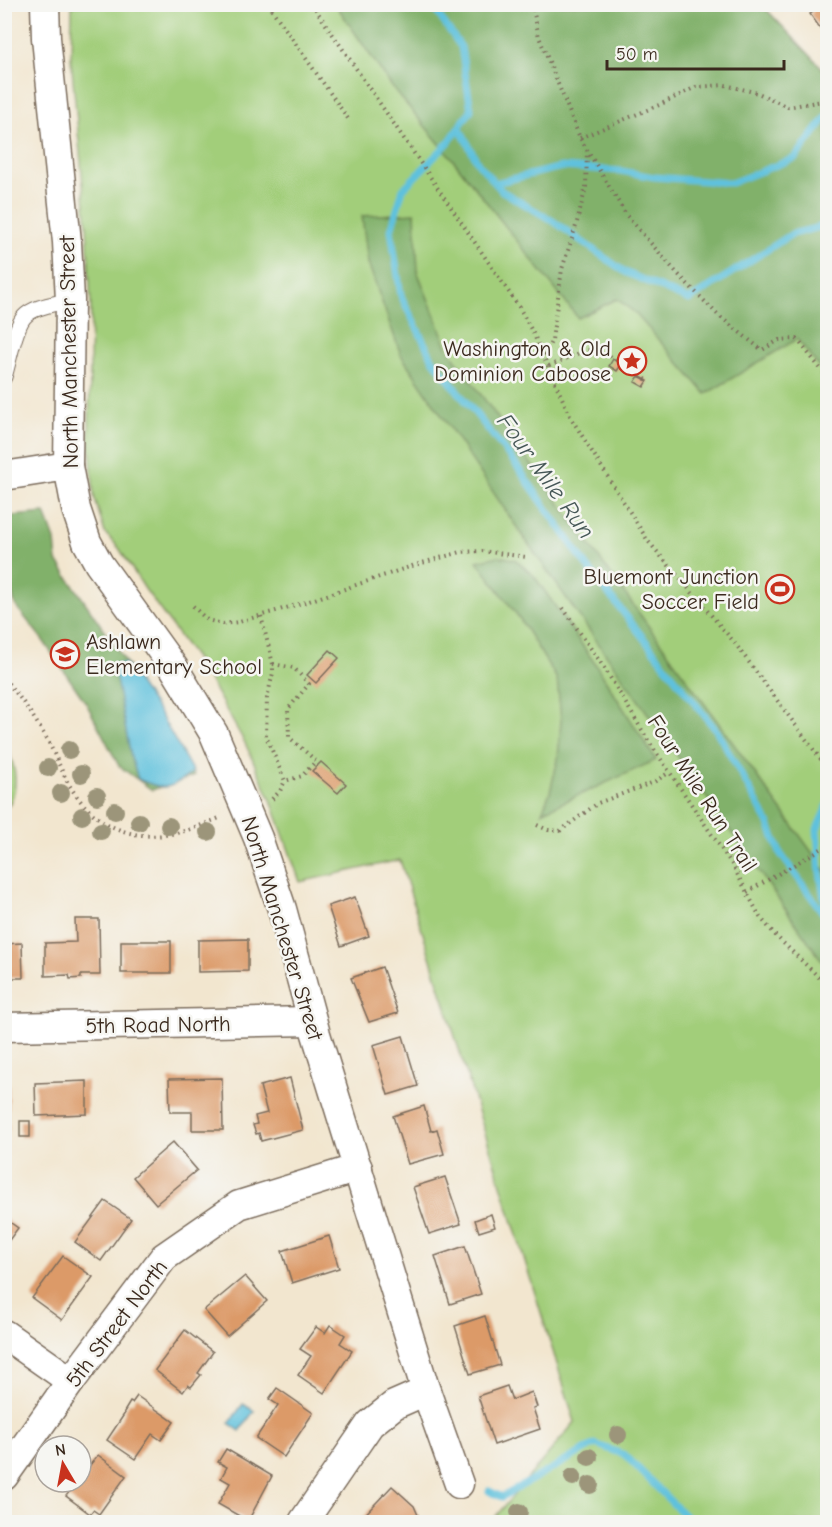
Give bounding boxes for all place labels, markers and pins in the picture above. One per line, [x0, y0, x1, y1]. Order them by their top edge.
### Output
place label: Washington & Old Dominion Caboose [434, 336, 611, 387]
place icon: Washington & Old Dominion Caboose [616, 345, 648, 377]
place label: Bluemont Junction Soccer Field [583, 564, 759, 615]
sports icon: Bluemont Junction Soccer Field [764, 573, 796, 605]
place label: Ashlawn Elementary School [86, 629, 262, 680]
school or university icon: Ashlawn Elementary School [49, 638, 81, 670]

